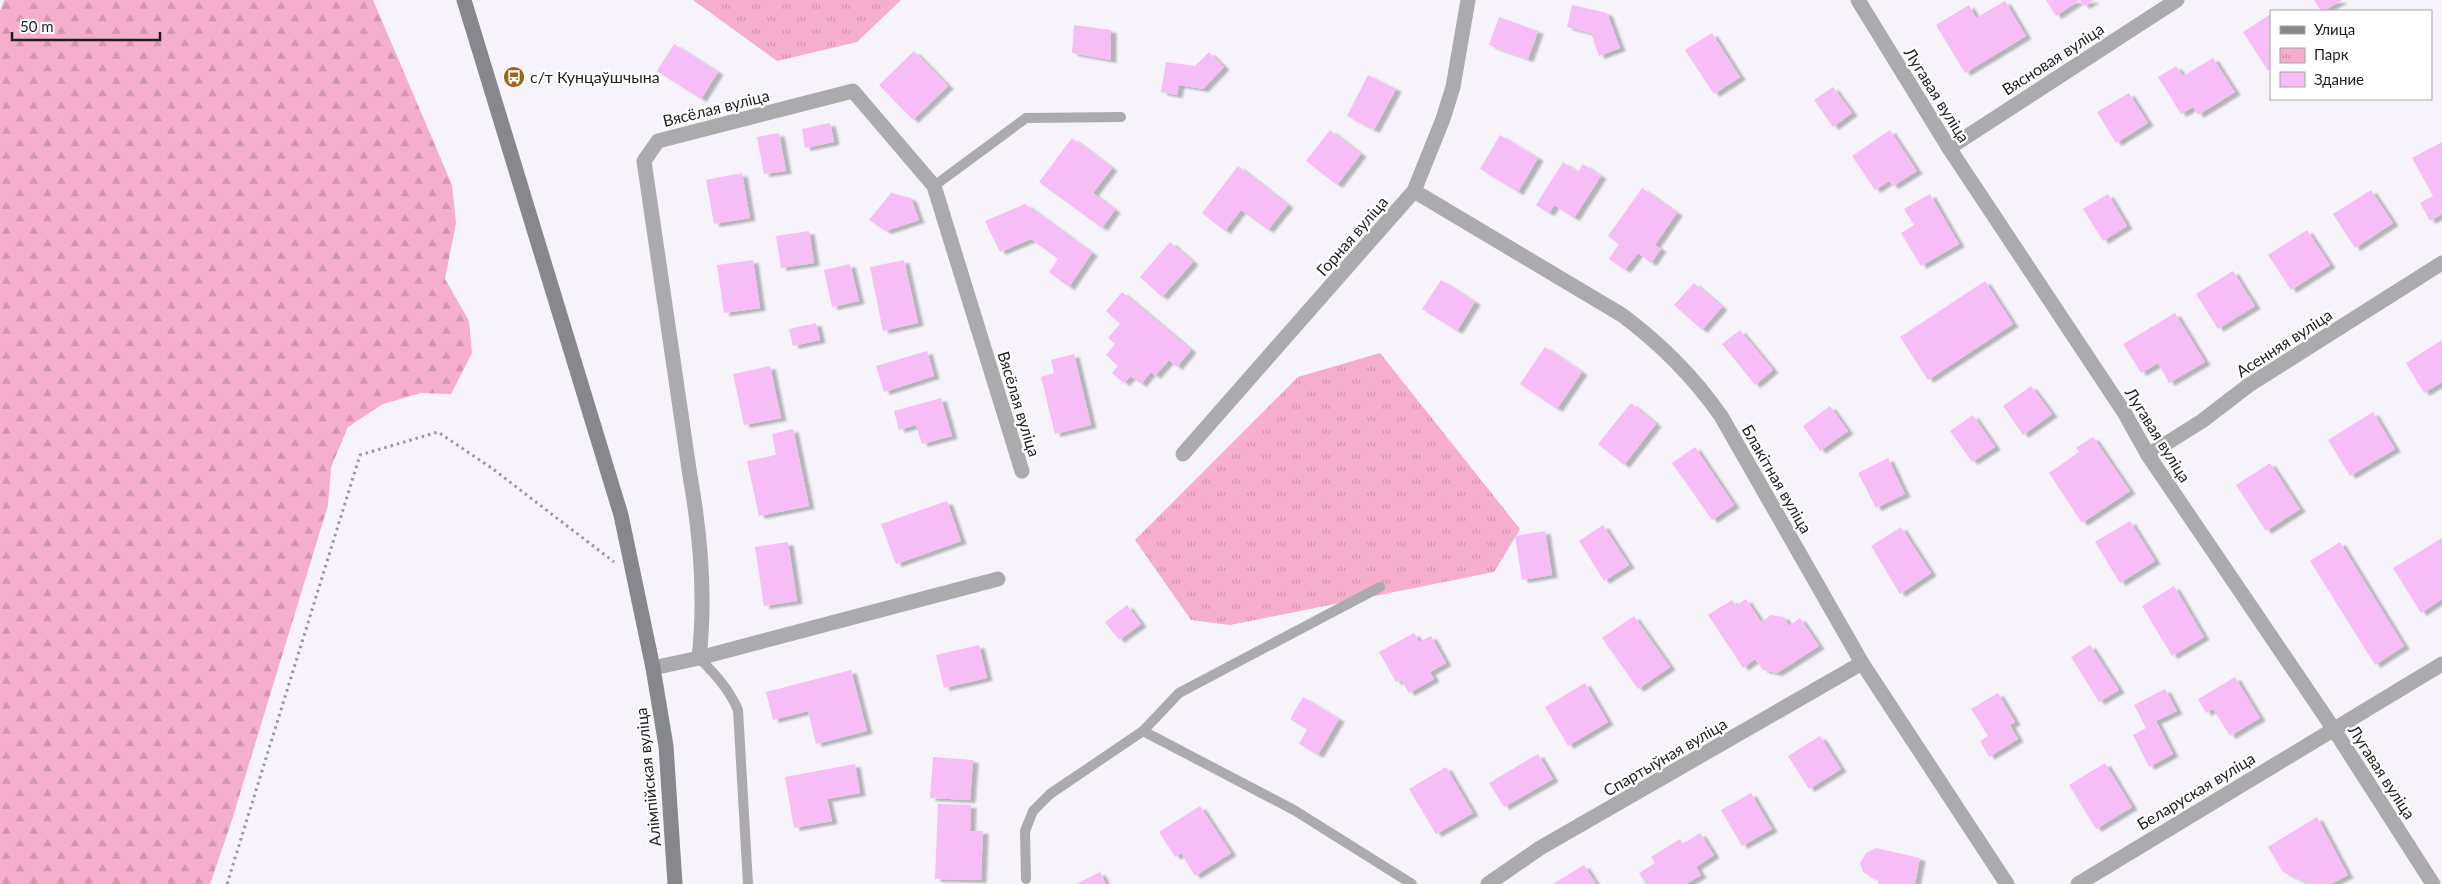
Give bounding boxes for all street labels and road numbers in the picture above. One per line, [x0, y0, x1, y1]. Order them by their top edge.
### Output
street label: Вясновая вуліца [1998, 19, 2107, 99]
street label: Лугавая вуліца [1900, 43, 1974, 146]
street label: Вясёлая вуліца [661, 85, 771, 130]
street label: Горная вуліца [1312, 192, 1391, 279]
street label: Асенняя вуліца [2232, 305, 2335, 381]
street label: Вясёлая вуліца [994, 349, 1045, 459]
street label: Лугавая вуліца [2121, 383, 2195, 486]
street label: Блакітная вуліца [1739, 421, 1816, 536]
street label: Алімпійская вуліца [631, 707, 664, 847]
street label: Спартыўная вуліца [1600, 714, 1730, 800]
street label: Лугавая вуліца [2344, 720, 2420, 822]
street label: Беларуская вуліца [2133, 748, 2258, 833]

